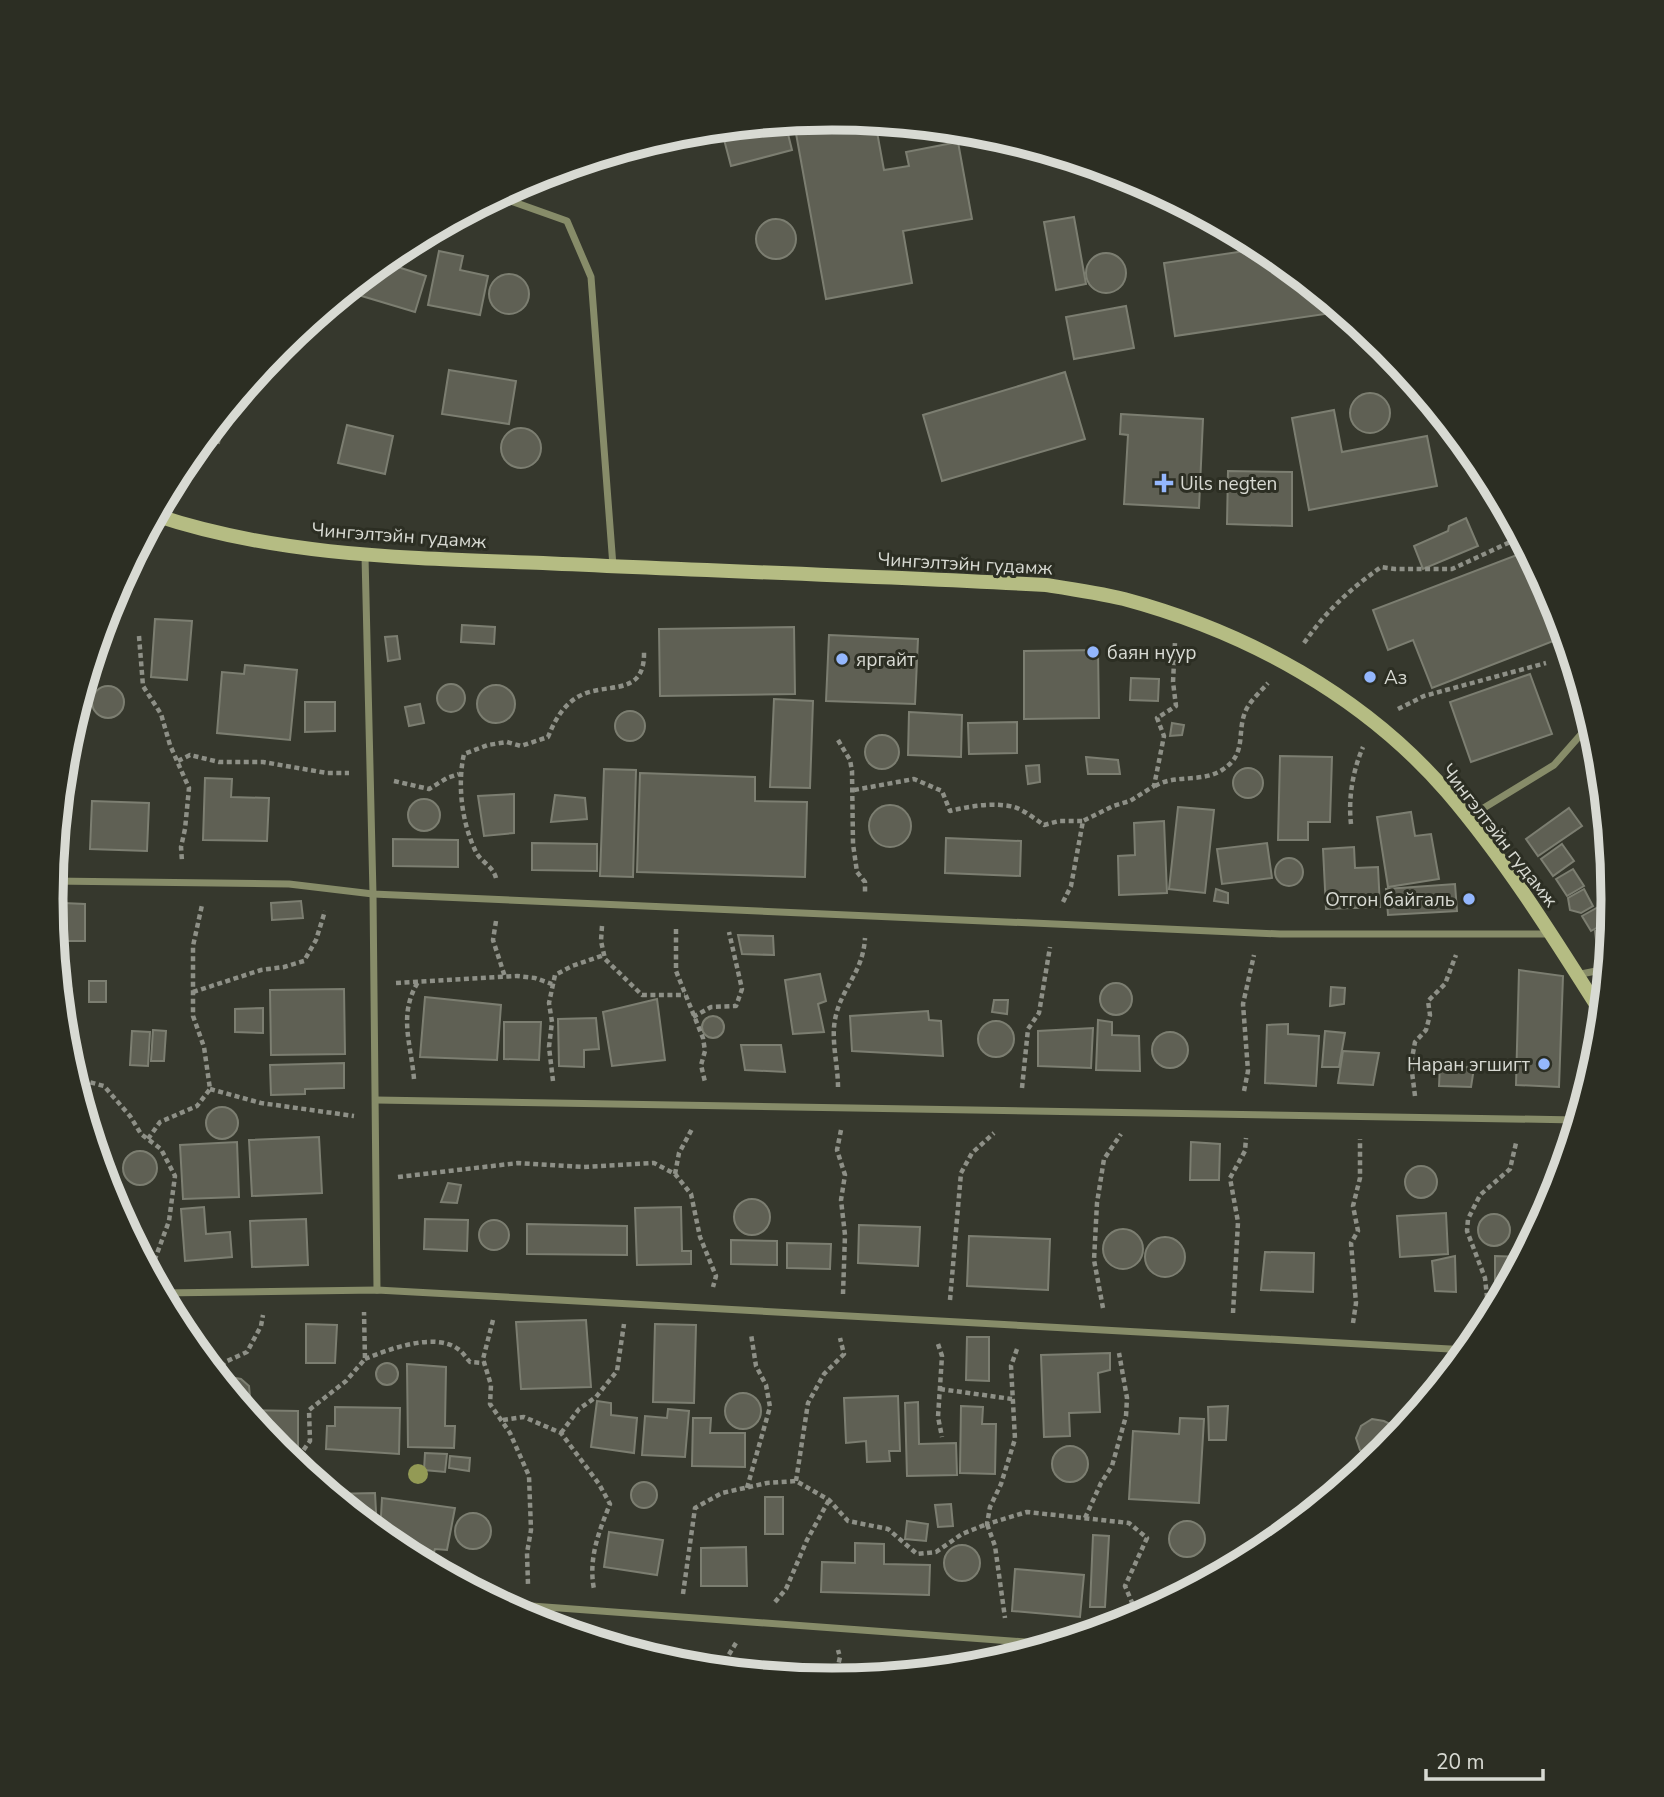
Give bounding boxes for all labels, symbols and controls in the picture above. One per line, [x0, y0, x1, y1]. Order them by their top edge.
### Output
place label: Uils negten [1180, 471, 1277, 497]
marker: Uils negten [1154, 473, 1174, 493]
street label: Чингэлтэйн гудамж [311, 517, 487, 555]
street label: Чингэлтэйн гудамж [877, 546, 1053, 582]
place label: баян нуур [1107, 640, 1197, 666]
marker: баян нуур [1085, 644, 1101, 660]
place label: яргайт [856, 647, 916, 673]
marker: яргайт [834, 651, 850, 667]
place label: Аз [1384, 665, 1407, 691]
marker: Аз [1362, 669, 1378, 685]
street label: Чингэлтэйн гудамж [1435, 759, 1563, 913]
place label: Отгон байгаль [1325, 887, 1455, 913]
marker: Отгон байгаль [1461, 891, 1477, 907]
place label: Наран эгшигт [1407, 1052, 1531, 1078]
marker: Наран эгшигт [1536, 1056, 1552, 1072]
scale bar [1426, 1738, 1543, 1782]
text: 20 m [1436, 1748, 1485, 1776]

